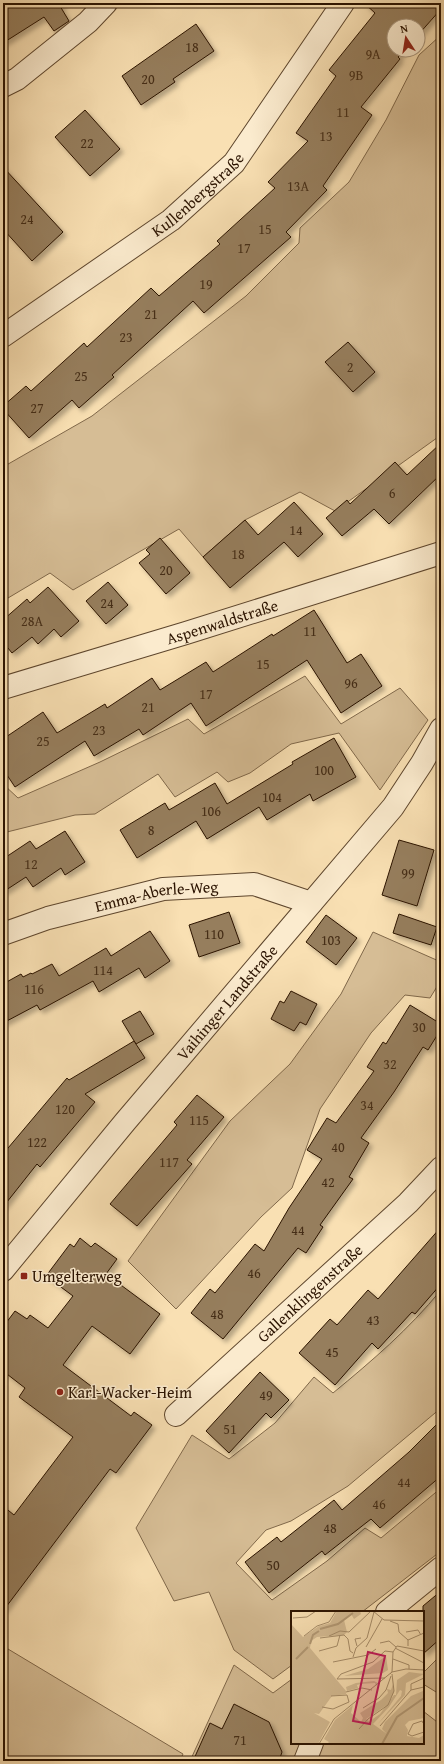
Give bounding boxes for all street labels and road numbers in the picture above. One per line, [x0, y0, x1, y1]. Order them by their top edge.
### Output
street label: Kullenbergstraße [146, 148, 250, 242]
street label: Aspenwaldstraße [163, 593, 281, 650]
street label: Emma-Aberle-Weg [92, 874, 219, 918]
street label: Vaihinger Landstraße [171, 939, 283, 1065]
street label: Gallenklingenstraße [251, 1238, 368, 1348]

